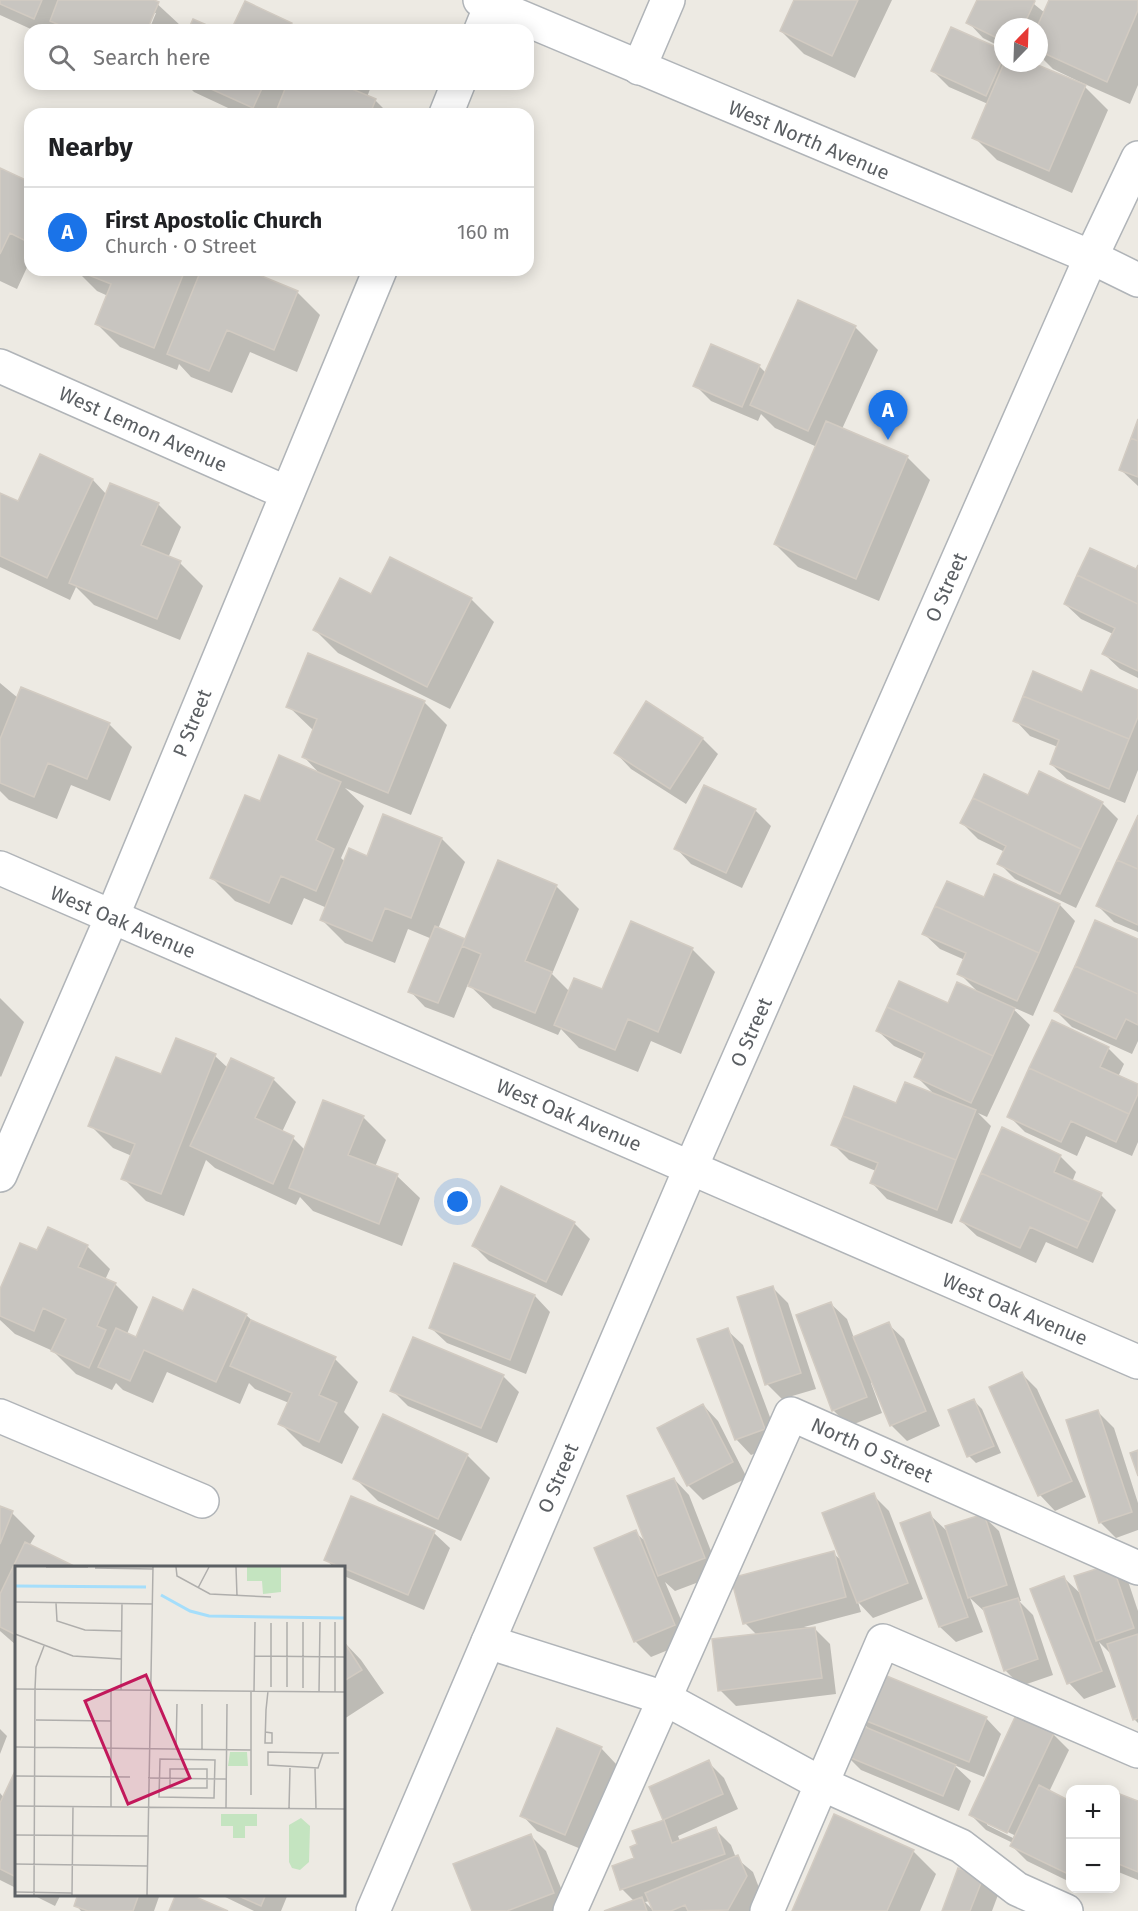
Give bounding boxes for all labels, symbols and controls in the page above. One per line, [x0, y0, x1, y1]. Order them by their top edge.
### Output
north arrow [994, 18, 1048, 72]
search box [24, 24, 534, 90]
icon: search [45, 41, 78, 74]
text: Search here [93, 44, 211, 71]
street label: West North Avenue [725, 95, 893, 185]
text: Nearby [48, 132, 133, 163]
text: First Apostolic Church [105, 207, 322, 234]
text: A [62, 220, 73, 244]
text: 160 m [457, 220, 510, 244]
text: Church · O Street [105, 234, 257, 258]
street label: West Lemon Avenue [55, 381, 231, 477]
pin: A [868, 390, 908, 440]
street label: O Street [920, 548, 972, 625]
street label: P Street [168, 685, 217, 760]
street label: West Oak Avenue [47, 881, 199, 963]
street label: O Street [725, 993, 777, 1070]
street label: West Oak Avenue [493, 1074, 645, 1156]
your location [443, 1187, 472, 1216]
street label: West Oak Avenue [939, 1268, 1091, 1350]
street label: North O Street [807, 1412, 937, 1488]
street label: O Street [533, 1439, 584, 1516]
inset map [15, 1566, 345, 1896]
map controls [1066, 1785, 1120, 1893]
button: + [1066, 1785, 1120, 1839]
button: − [1066, 1839, 1120, 1893]

